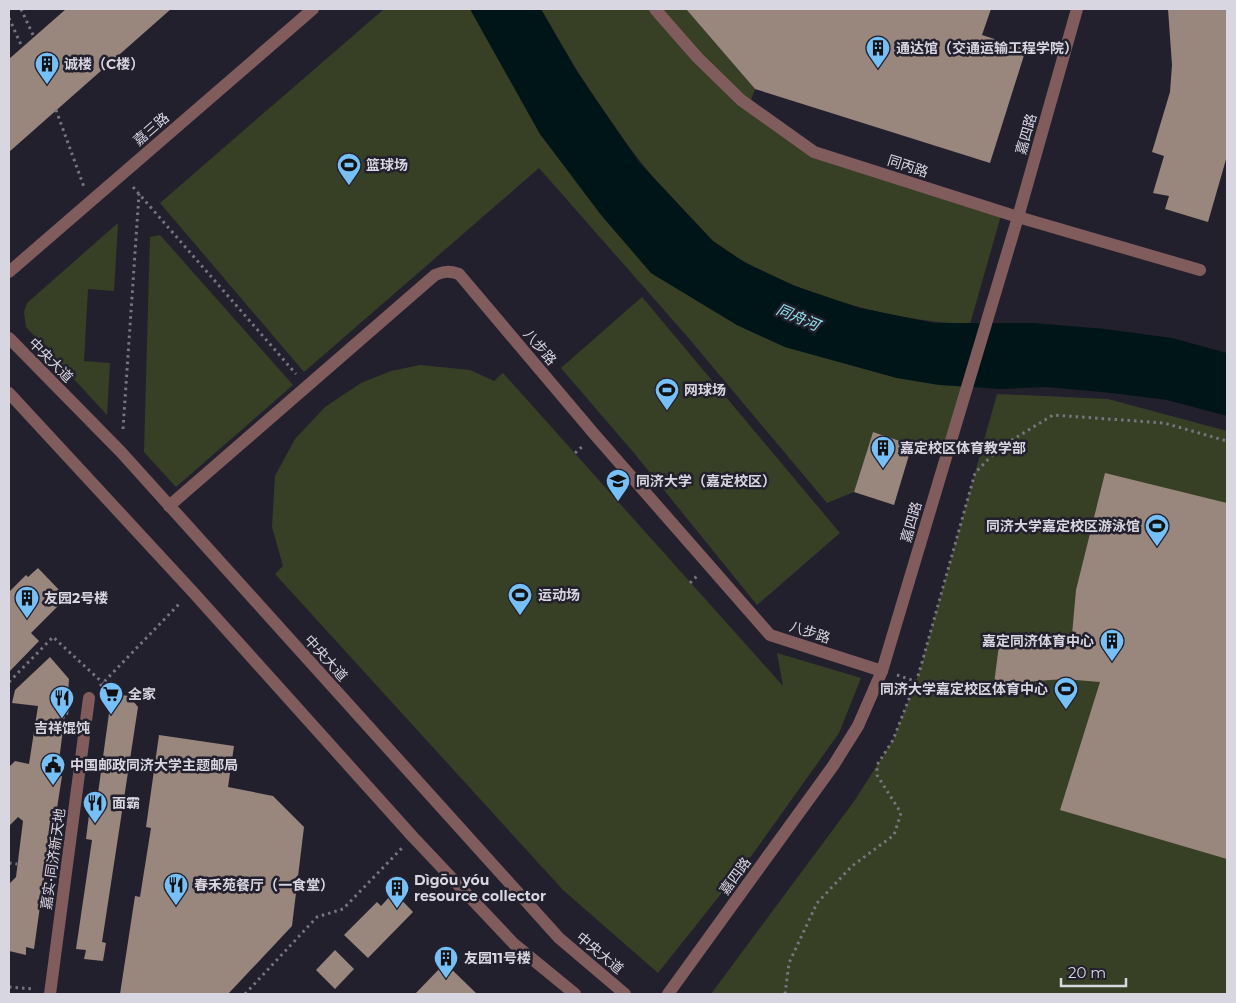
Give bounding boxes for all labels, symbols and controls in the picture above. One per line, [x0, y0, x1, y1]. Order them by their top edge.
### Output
building icon: 通达馆（交通运输工程学院） [865, 35, 891, 69]
place label: 通达馆（交通运输工程学院） [896, 39, 1078, 57]
building icon: 诚楼（C楼） [34, 51, 60, 85]
place label: 诚楼（C楼） [64, 55, 144, 73]
street label: 嘉三路 [129, 108, 173, 150]
street label: 嘉四路 [1012, 111, 1040, 157]
street label: 同丙路 [885, 151, 931, 181]
sports icon: 篮球场 [336, 152, 362, 186]
place label: 篮球场 [366, 156, 408, 174]
water label: 同舟河 [774, 299, 825, 336]
street label: 八步路 [520, 325, 560, 369]
street label: 中央大道 [25, 334, 77, 386]
sports icon: 网球场 [654, 377, 680, 411]
place label: 网球场 [684, 381, 726, 399]
building icon: 嘉定校区体育教学部 [870, 435, 896, 469]
place label: 嘉定校区体育教学部 [900, 439, 1026, 457]
school or university icon: 同济大学（嘉定校区） [605, 468, 631, 502]
place label: 同济大学（嘉定校区） [636, 472, 776, 490]
street label: 嘉四路 [897, 499, 925, 545]
sports icon: 同济大学嘉定校区游泳馆 [1144, 513, 1170, 547]
place label: 同济大学嘉定校区游泳馆 [986, 517, 1140, 535]
sports icon: 运动场 [507, 582, 533, 616]
building icon: 友园2号楼 [14, 585, 40, 619]
place label: 运动场 [538, 586, 580, 604]
place label: 友园2号楼 [44, 589, 108, 607]
street label: 八步路 [787, 617, 833, 647]
building icon: 嘉定同济体育中心 [1099, 628, 1125, 662]
street label: 中央大道 [301, 631, 351, 685]
place label: 嘉定同济体育中心 [982, 632, 1094, 650]
sports icon: 同济大学嘉定校区体育中心 [1053, 676, 1079, 710]
place label: 同济大学嘉定校区体育中心 [880, 680, 1048, 698]
supermarket icon: 全家 [98, 681, 124, 715]
restaurant icon: 吉祥馄饨 [49, 685, 75, 719]
place label: 全家 [128, 685, 156, 703]
place label: 吉祥馄饨 [34, 719, 90, 737]
public building icon: 中国邮政同济大学主题邮局 [40, 752, 66, 786]
place label: 中国邮政同济大学主题邮局 [70, 756, 238, 774]
restaurant icon: 面霸 [82, 790, 108, 824]
place label: 面霸 [112, 794, 140, 812]
street label: 嘉实•同济新天地 [37, 807, 69, 911]
street label: 嘉四路 [715, 854, 755, 898]
place label: Dìgōu yóu resource collector [414, 871, 546, 905]
restaurant icon: 春禾苑餐厅（一食堂） [163, 872, 189, 906]
building icon: Dìgōu yóu resource collector [384, 875, 410, 909]
place label: 春禾苑餐厅（一食堂） [194, 876, 334, 894]
street label: 中央大道 [573, 928, 627, 978]
building icon: 友园11号楼 [433, 945, 459, 979]
place label: 友园11号楼 [464, 949, 531, 967]
scale bar [1061, 956, 1126, 988]
text: 20 m [1068, 963, 1106, 982]

